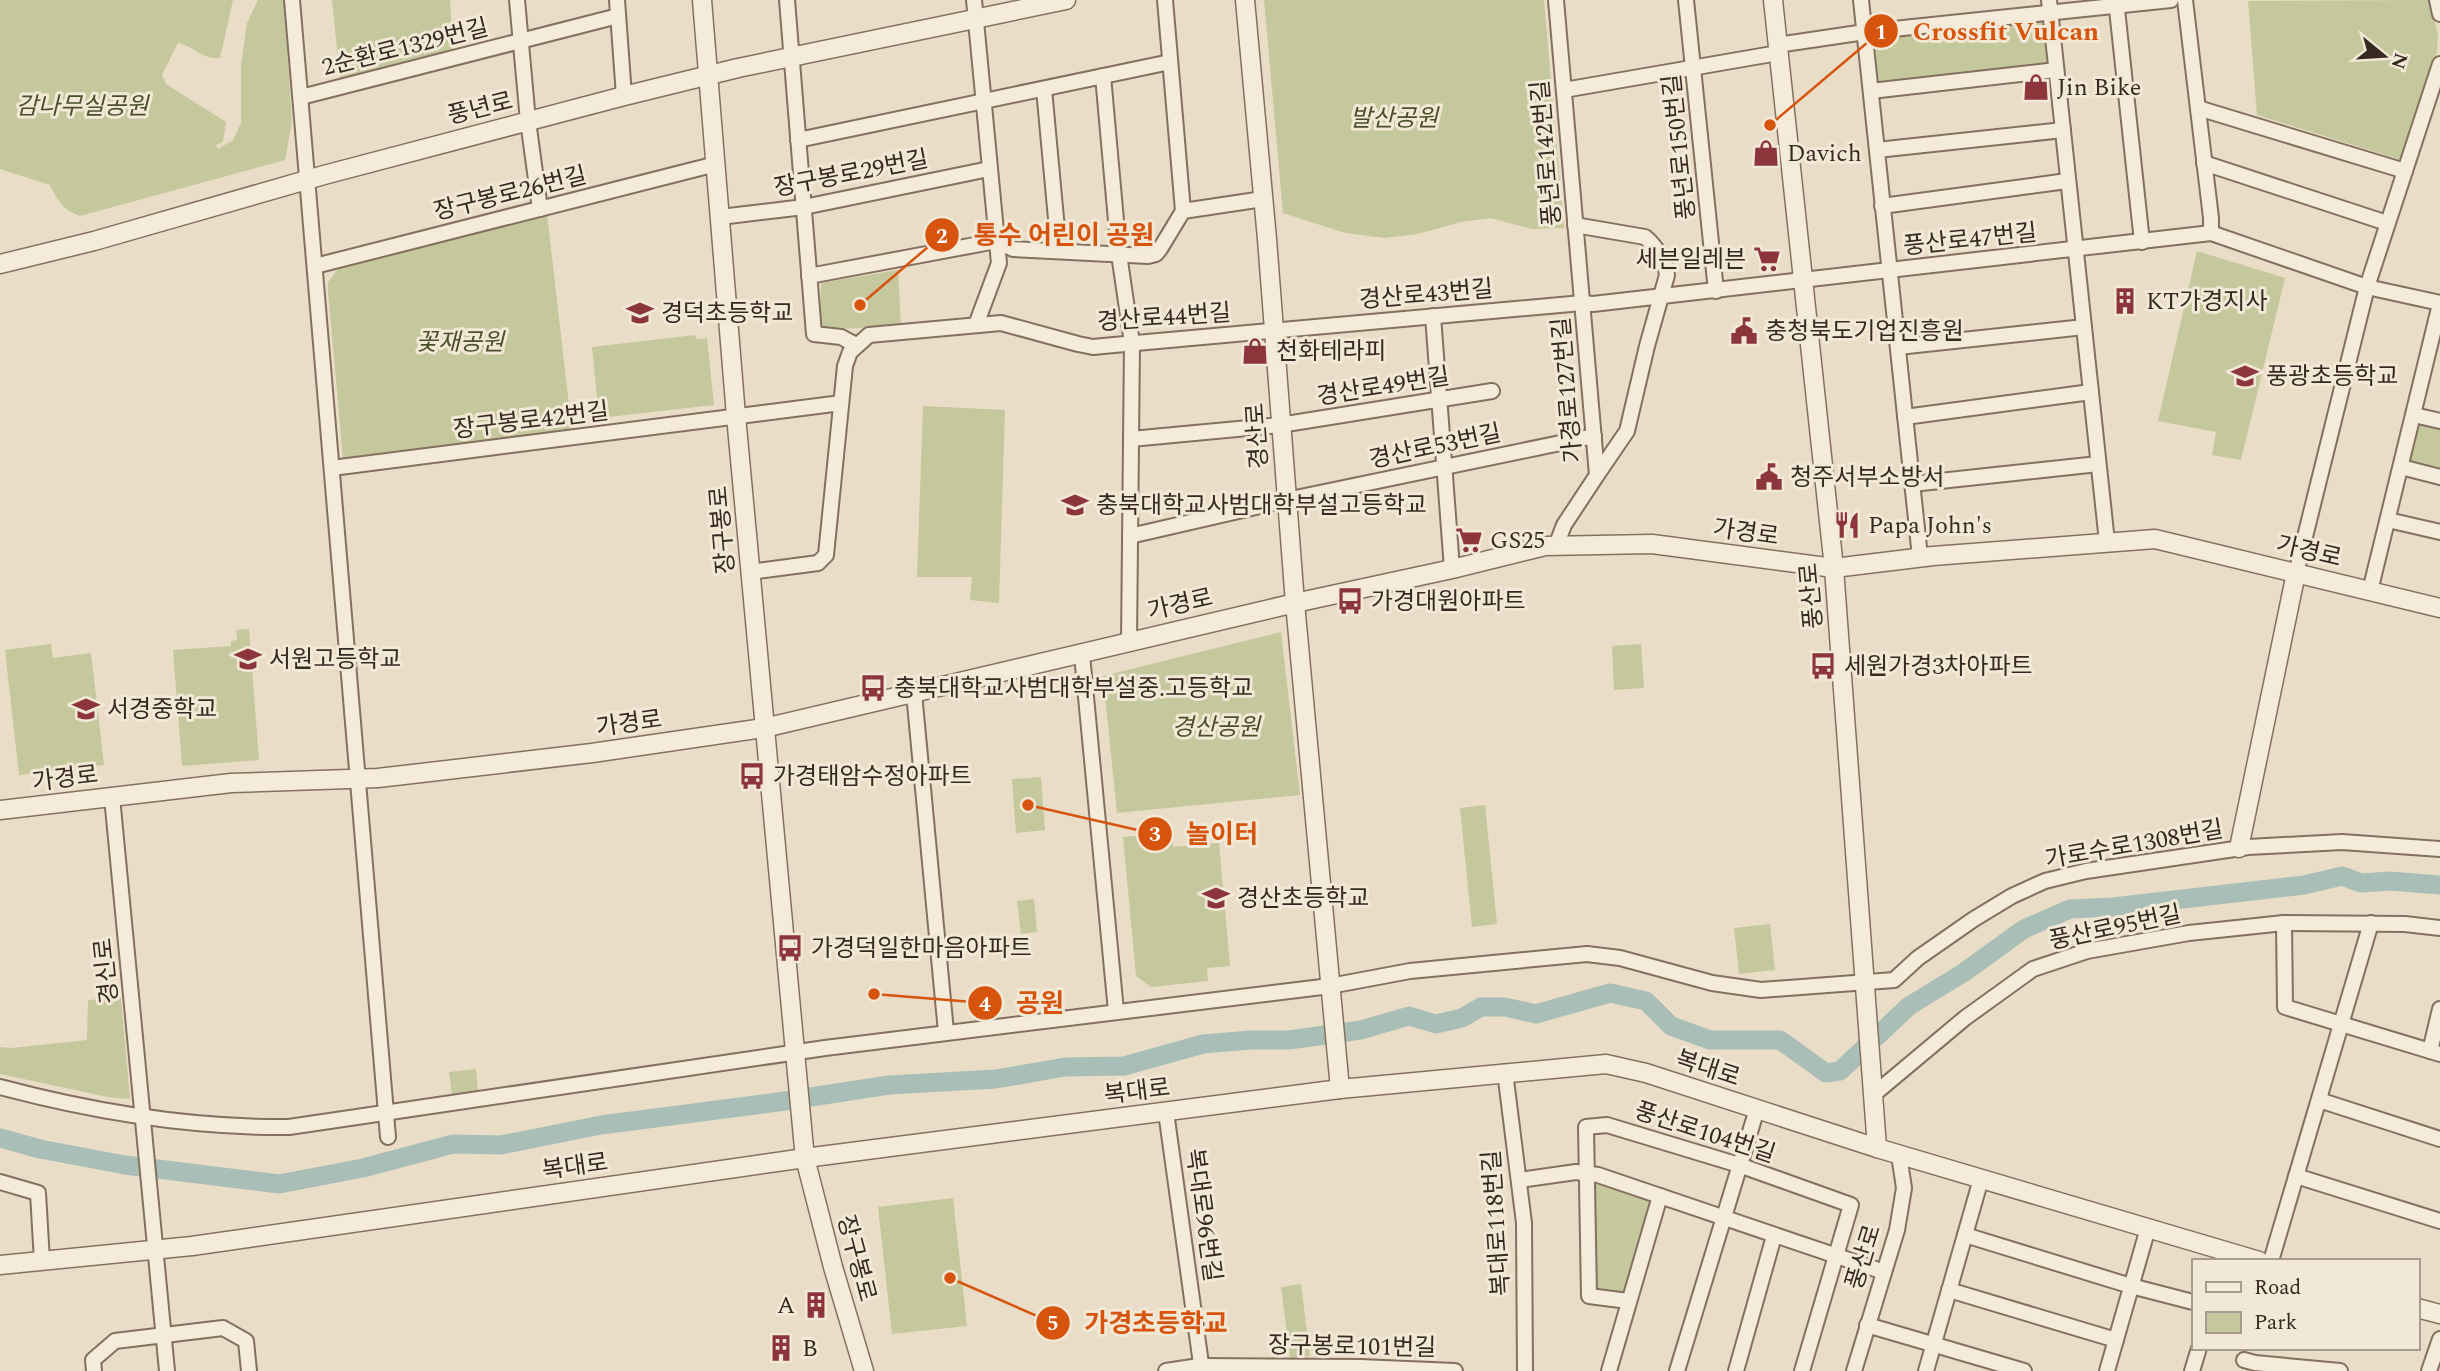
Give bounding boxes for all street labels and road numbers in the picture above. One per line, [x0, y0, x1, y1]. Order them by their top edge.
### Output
street label: 2순환로1329번길 [318, 10, 492, 86]
street label: 풍년로150번길 [1654, 72, 1706, 222]
street label: 풍년로142번길 [1523, 78, 1571, 227]
street label: 풍년로 [444, 83, 517, 134]
street label: 장구봉로29번길 [771, 141, 931, 207]
street label: 장구봉로26번길 [430, 158, 591, 230]
street label: 풍산로47번길 [1901, 215, 2039, 265]
street label: 경산로43번길 [1358, 271, 1495, 319]
street label: 경산로44번길 [1096, 295, 1232, 341]
street label: 가경로127번길 [1544, 315, 1592, 464]
street label: 경산로49번길 [1314, 359, 1452, 415]
street label: 장구봉로42번길 [451, 394, 611, 448]
street label: 경산로 [1238, 402, 1278, 470]
street label: 경산로53번길 [1366, 415, 1505, 479]
street label: 장구봉로 [701, 484, 745, 575]
street label: 가경로 [1711, 511, 1781, 555]
street label: 가경로 [2272, 527, 2345, 577]
street label: 풍산로 [1791, 561, 1833, 630]
street label: 가경로 [1144, 580, 1217, 630]
street label: 가경로 [594, 702, 664, 746]
street label: 가경로 [30, 757, 100, 801]
street label: 가로수로1308번길 [2042, 812, 2226, 878]
street label: 풍산로95번길 [2046, 896, 2185, 960]
street label: 경신로 [86, 936, 128, 1006]
street label: 복대로 [1671, 1042, 1745, 1096]
street label: 복대로 [1102, 1070, 1172, 1114]
street label: 풍산로104번길 [1630, 1093, 1780, 1173]
street label: 복대로 [540, 1145, 610, 1189]
street label: 복대로96번길 [1176, 1146, 1230, 1284]
street label: 복대로118번길 [1474, 1149, 1520, 1297]
street label: 장구봉로 [827, 1211, 885, 1306]
street label: 풍산로 [1837, 1220, 1891, 1294]
street label: 장구봉로101번길 [1267, 1328, 1437, 1366]

